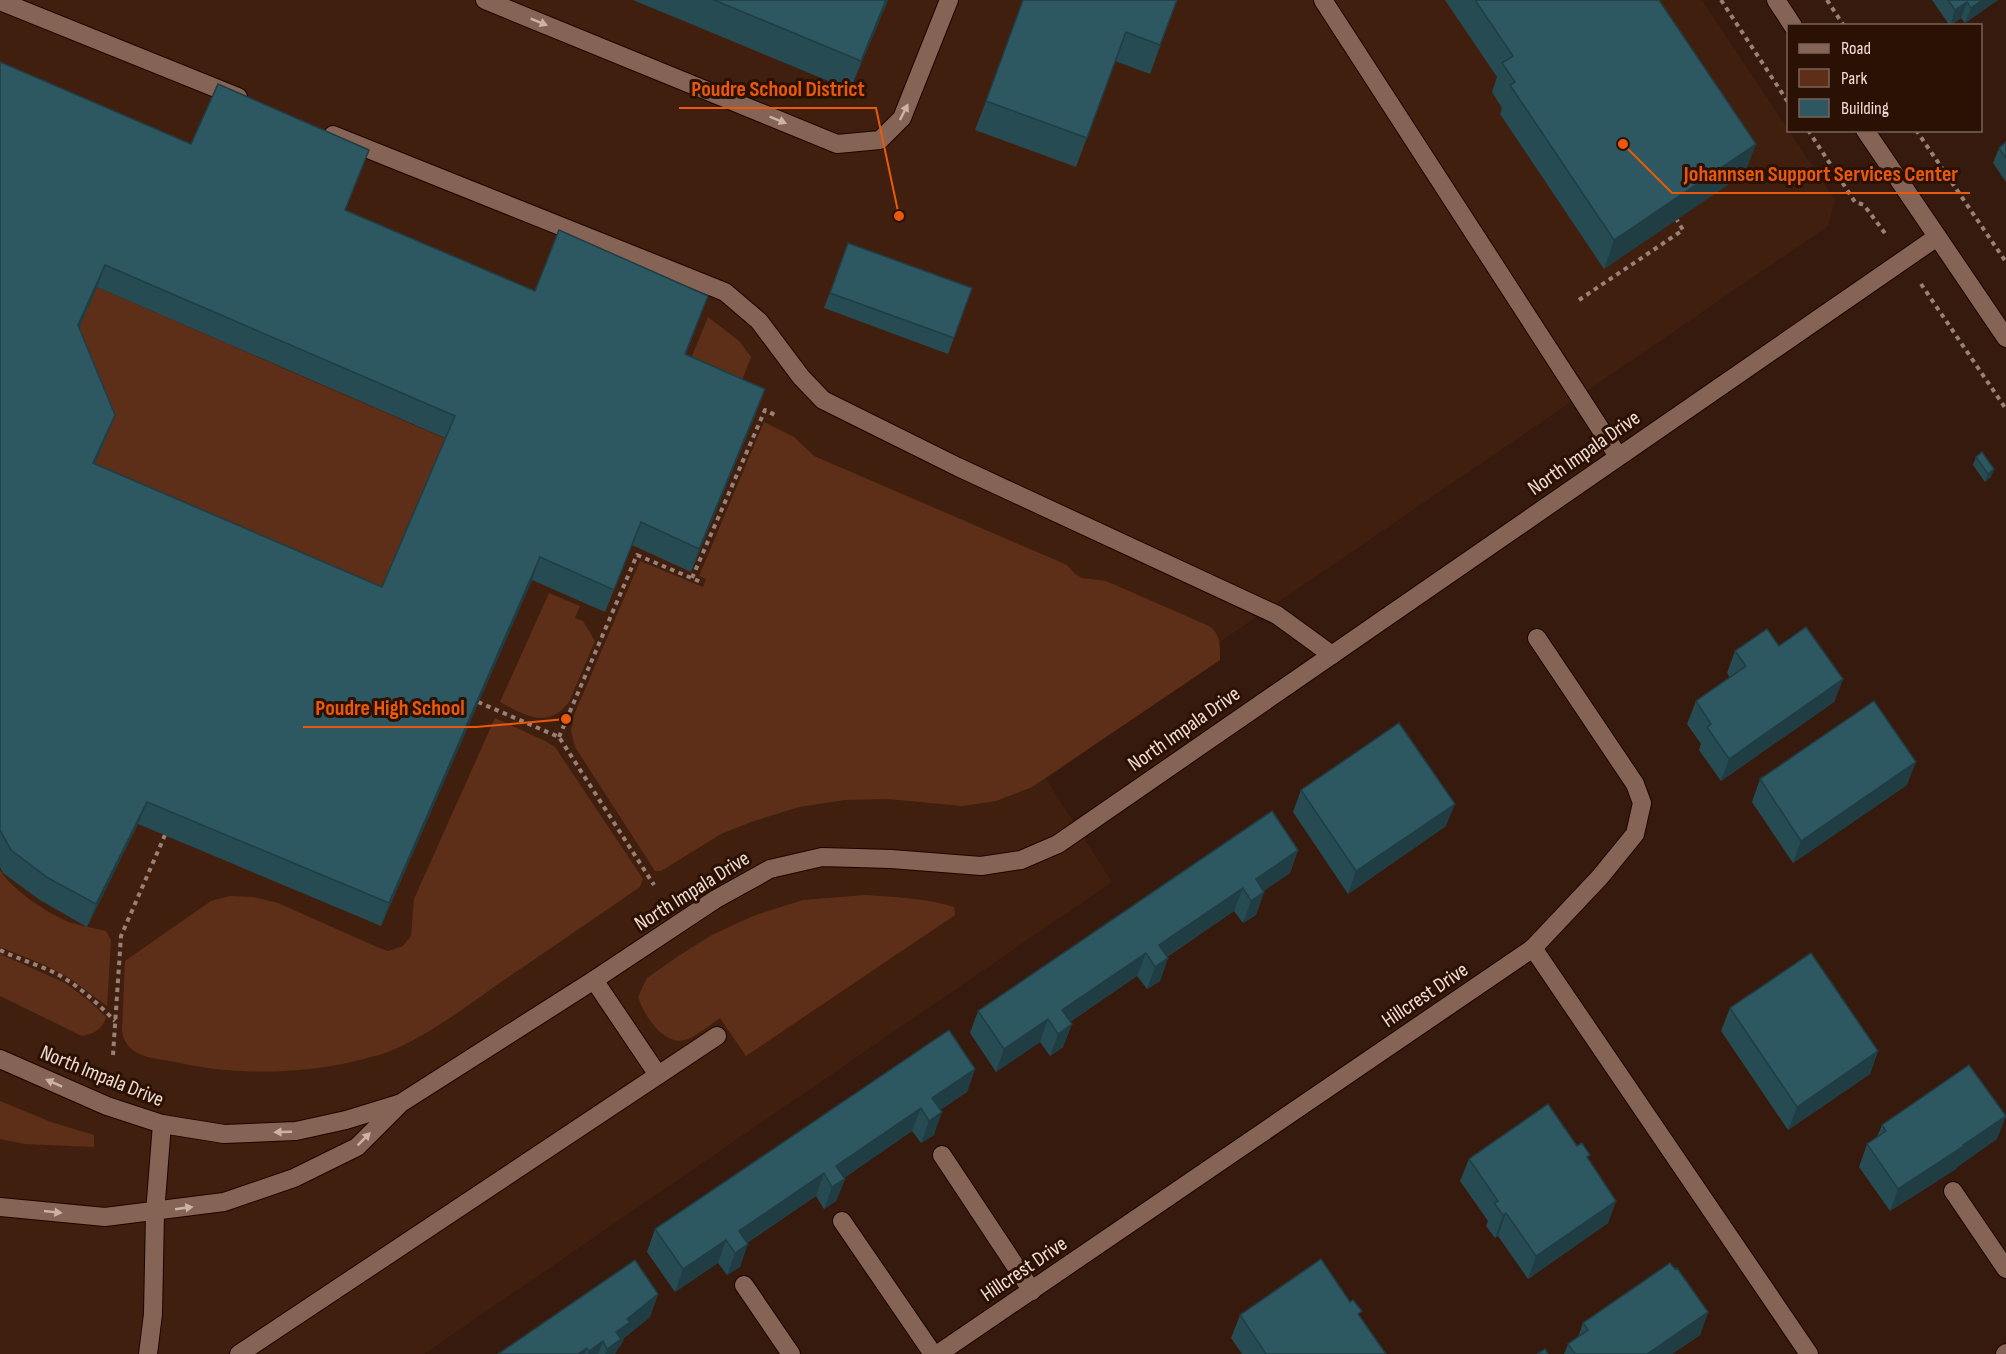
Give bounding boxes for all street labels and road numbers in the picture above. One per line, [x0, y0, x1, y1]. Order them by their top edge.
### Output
street label: North Impala Drive [1523, 405, 1645, 501]
street label: North Impala Drive [1123, 681, 1245, 777]
street label: North Impala Drive [630, 846, 754, 936]
street label: Hillcrest Drive [1377, 957, 1473, 1033]
street label: North Impala Drive [37, 1040, 167, 1112]
street label: Hillcrest Drive [976, 1231, 1072, 1307]

